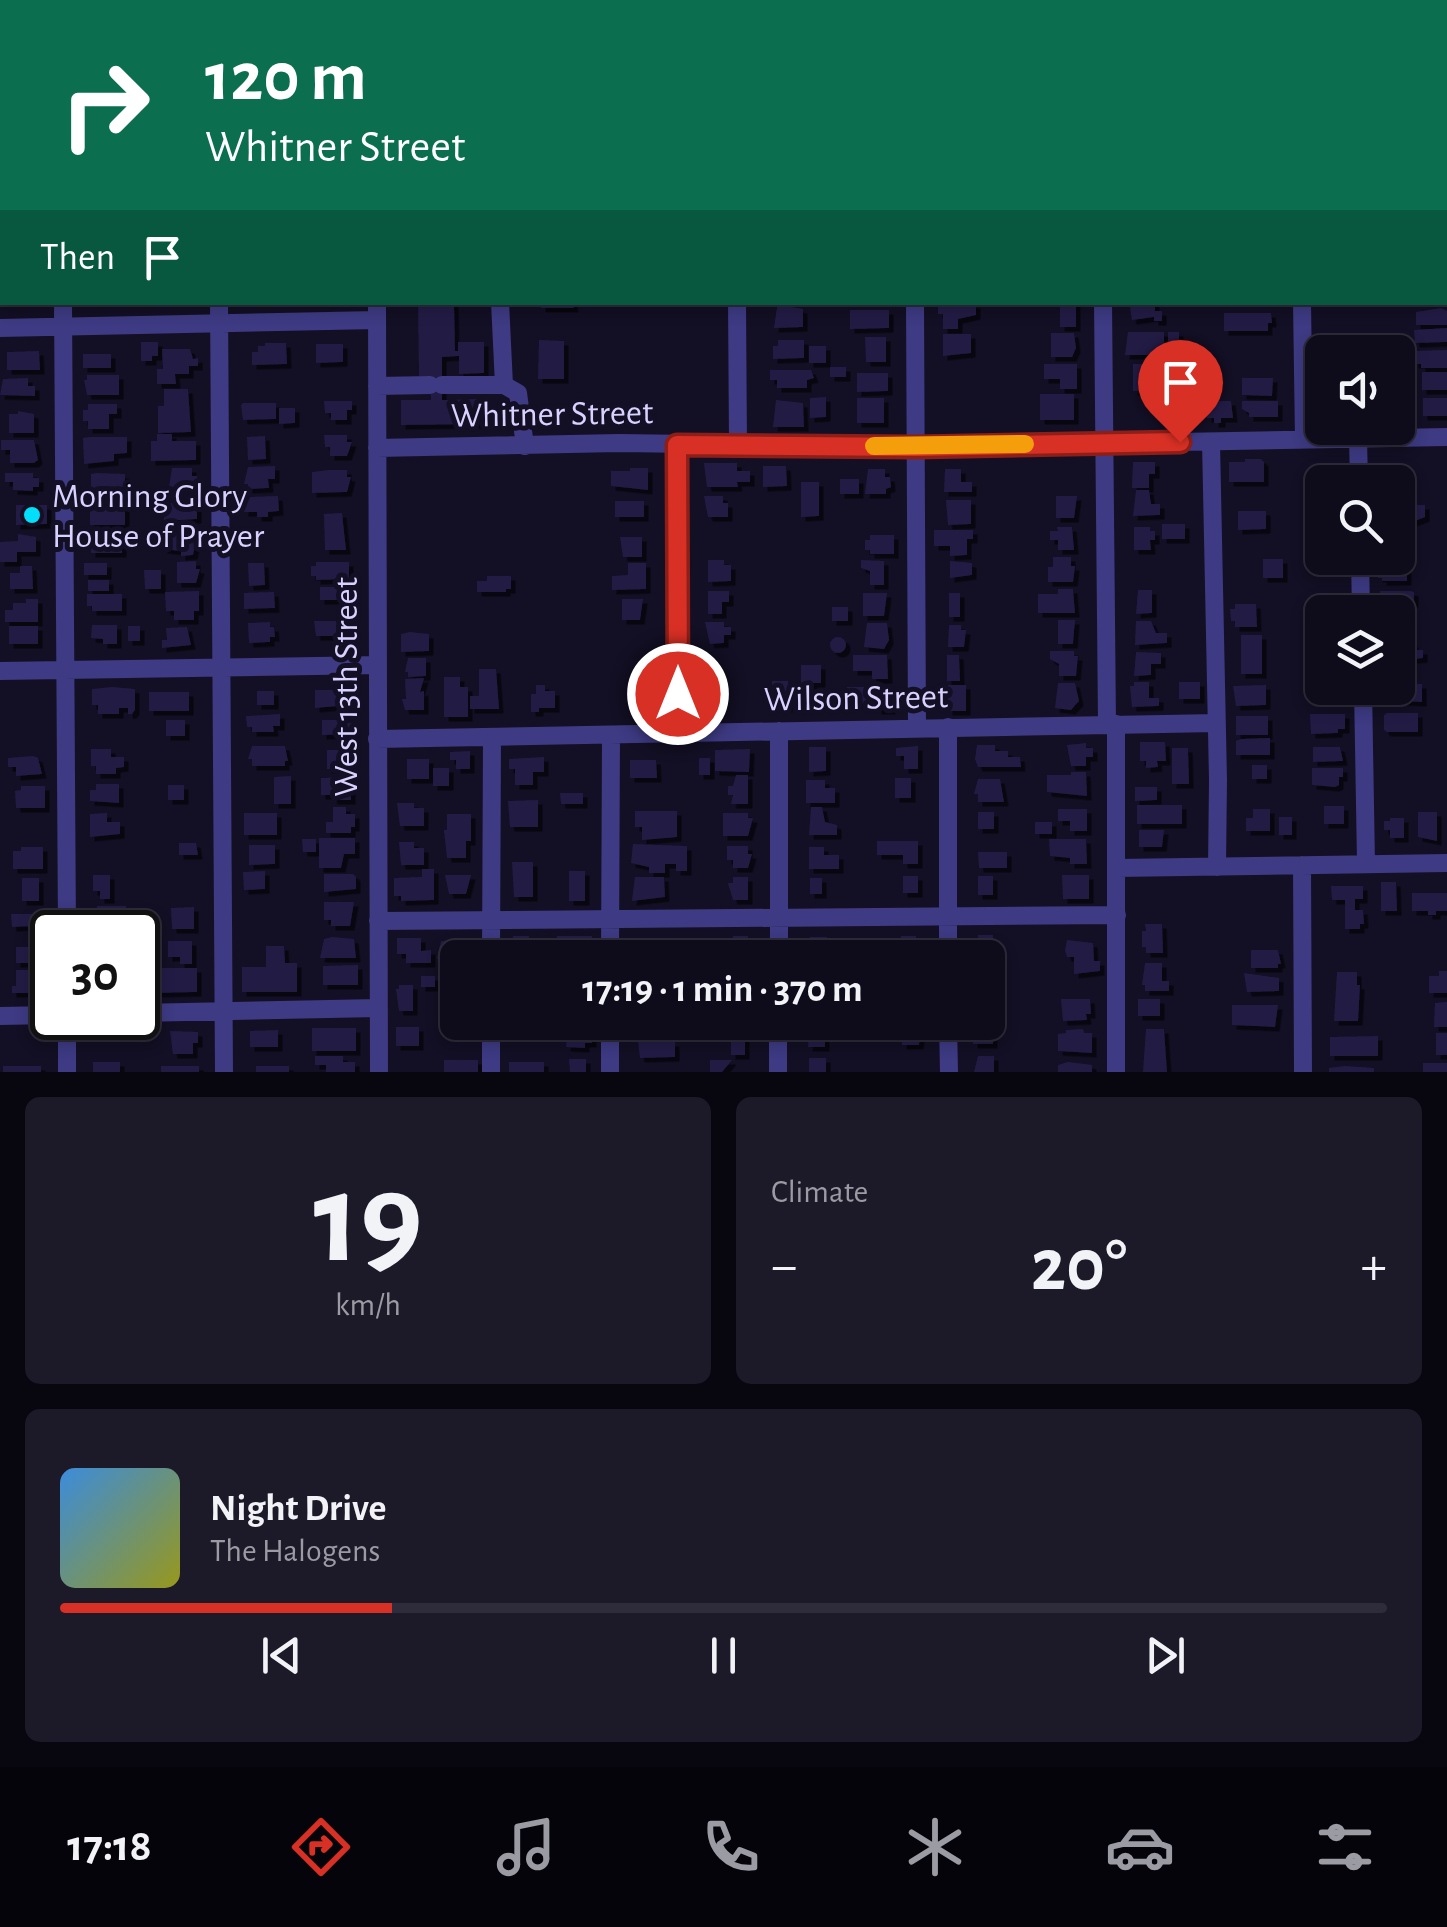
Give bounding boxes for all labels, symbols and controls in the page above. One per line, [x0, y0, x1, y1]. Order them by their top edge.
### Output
icon: right [40, 40, 170, 170]
text: 120 m [205, 43, 367, 113]
text: Whitner Street [205, 125, 465, 170]
icon: arrive [135, 230, 190, 285]
text: Then [40, 239, 115, 277]
map controls [1305, 335, 1415, 705]
button: sound [1305, 335, 1415, 445]
pin [1138, 340, 1223, 443]
icon: arrive [1153, 355, 1208, 410]
street label: Whitner Street [451, 395, 654, 434]
button: search [1305, 465, 1415, 575]
place label: Morning Glory House of Prayer [52, 479, 265, 554]
marker: Morning Glory House of Prayer [21, 504, 43, 526]
street label: West 13th Street [329, 577, 364, 797]
button: layers [1305, 595, 1415, 705]
position arrow [626, 642, 730, 746]
street label: Wilson Street [764, 679, 949, 718]
speed limit sign: 30 [30, 910, 160, 1040]
text: 17:19 · 1 min · 370 m [582, 971, 863, 1009]
text: 19 [313, 1156, 423, 1286]
text: Climate [771, 1176, 868, 1208]
text: 20° [1031, 1229, 1127, 1304]
text: − [771, 1239, 797, 1294]
text: + [1361, 1239, 1387, 1294]
text: km/h [335, 1289, 401, 1321]
text: Night Drive [210, 1490, 386, 1528]
text: The Halogens [210, 1535, 380, 1567]
icon: previous [254, 1628, 309, 1683]
icon: pause [696, 1628, 751, 1683]
icon: next [1138, 1628, 1193, 1683]
icon: directions [286, 1812, 356, 1882]
icon: music [491, 1812, 561, 1882]
icon: phone [696, 1812, 766, 1882]
icon: climate [900, 1812, 970, 1882]
icon: car [1105, 1812, 1175, 1882]
icon: filters [1310, 1812, 1380, 1882]
text: 17:18 [67, 1824, 152, 1869]

